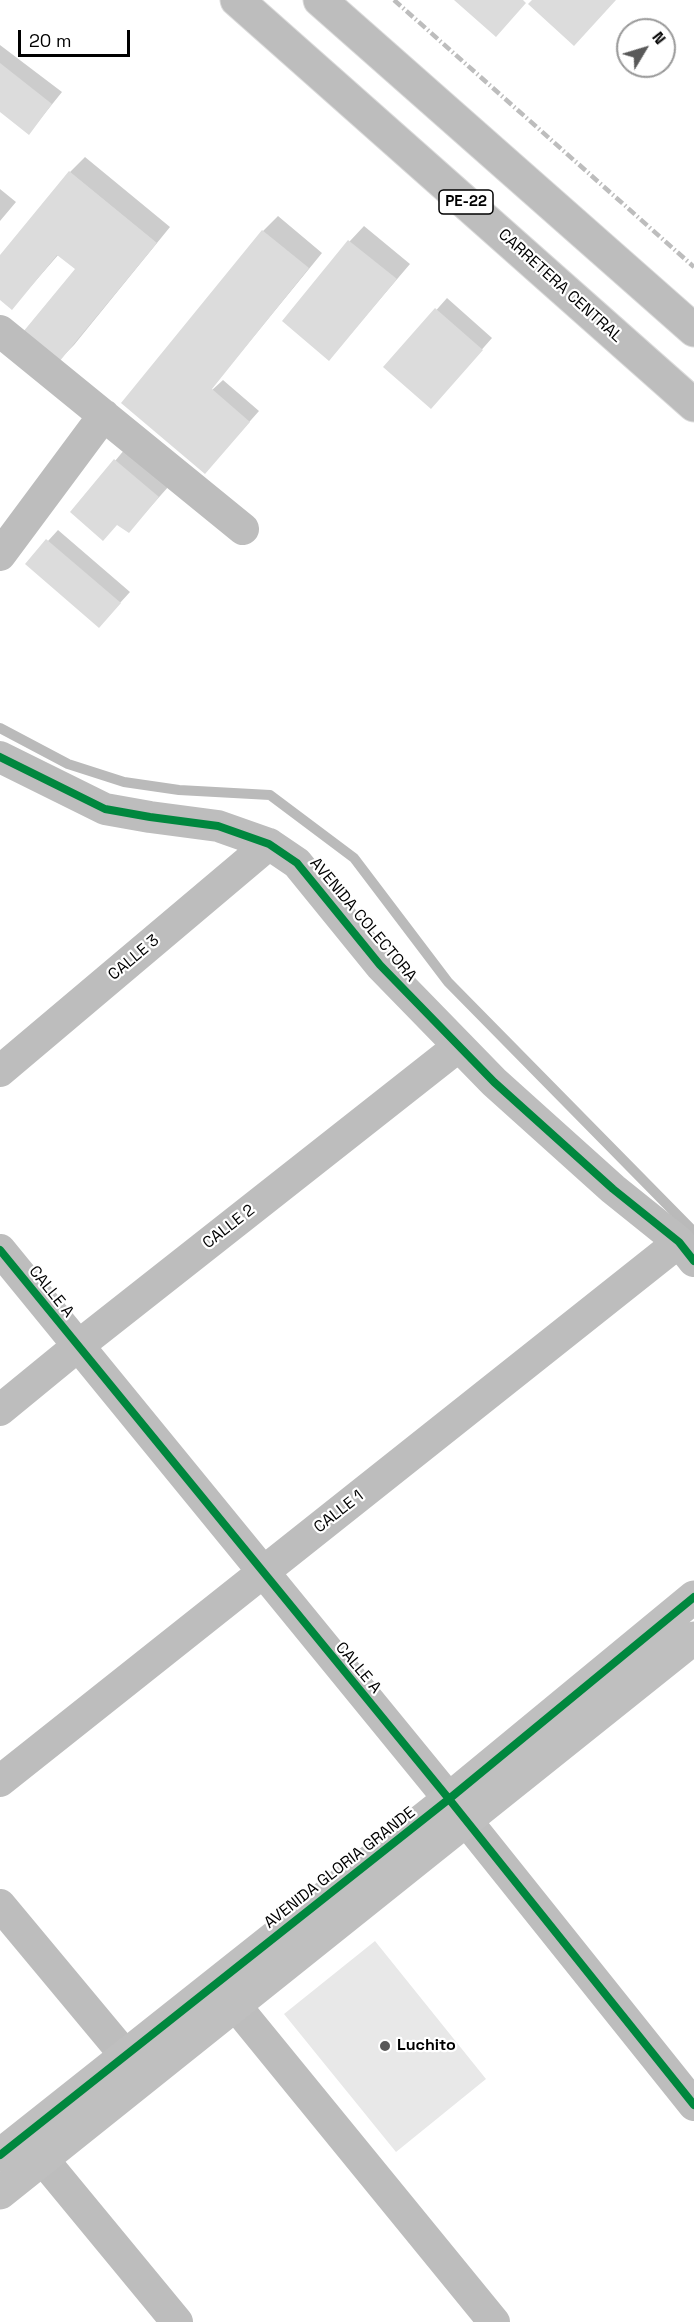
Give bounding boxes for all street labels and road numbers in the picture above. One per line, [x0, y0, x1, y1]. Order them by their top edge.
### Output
road number: PE-22 [439, 190, 493, 214]
street label: CARRETERA CENTRAL [494, 225, 626, 347]
street label: AVENIDA COLECTORA [306, 854, 420, 986]
street label: CALLE 3 [105, 931, 163, 985]
street label: CALLE 2 [199, 1201, 259, 1253]
street label: CALLE A [24, 1262, 78, 1322]
street label: CALLE 1 [310, 1487, 368, 1537]
street label: CALLE A [331, 1638, 385, 1698]
street label: AVENIDA GLORIA GRANDE [261, 1803, 419, 1933]

